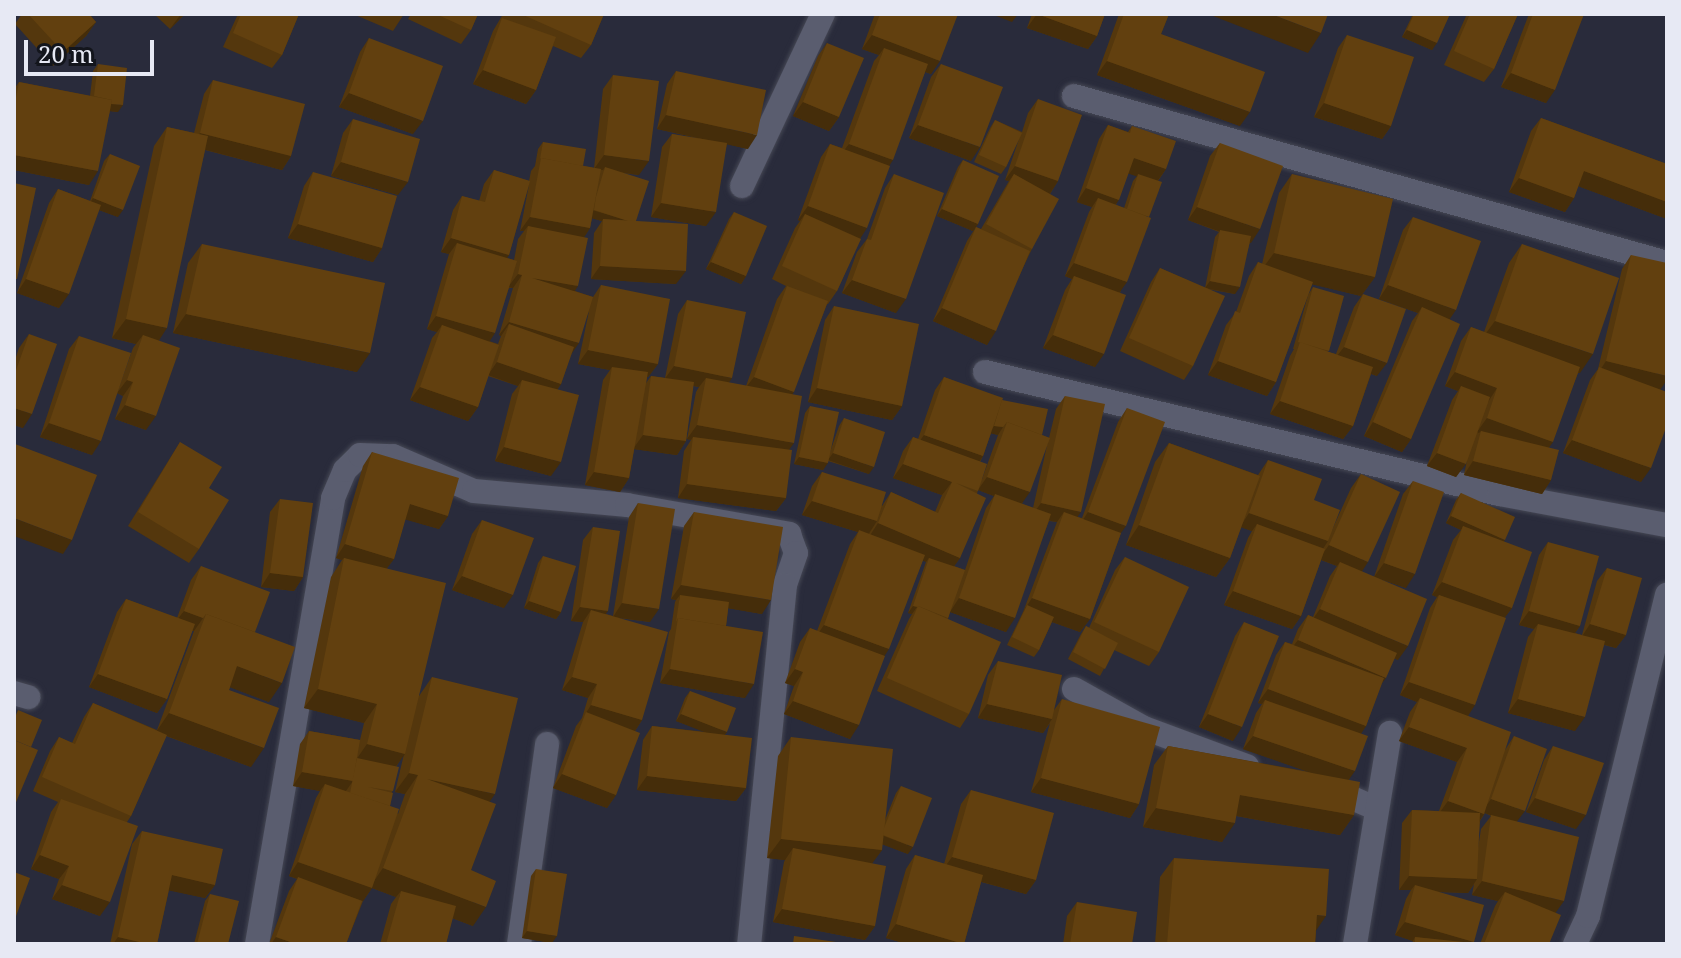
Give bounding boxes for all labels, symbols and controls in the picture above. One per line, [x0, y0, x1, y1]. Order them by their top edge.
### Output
scale bar [28, 24, 158, 74]
text: 20 m [38, 37, 94, 70]

